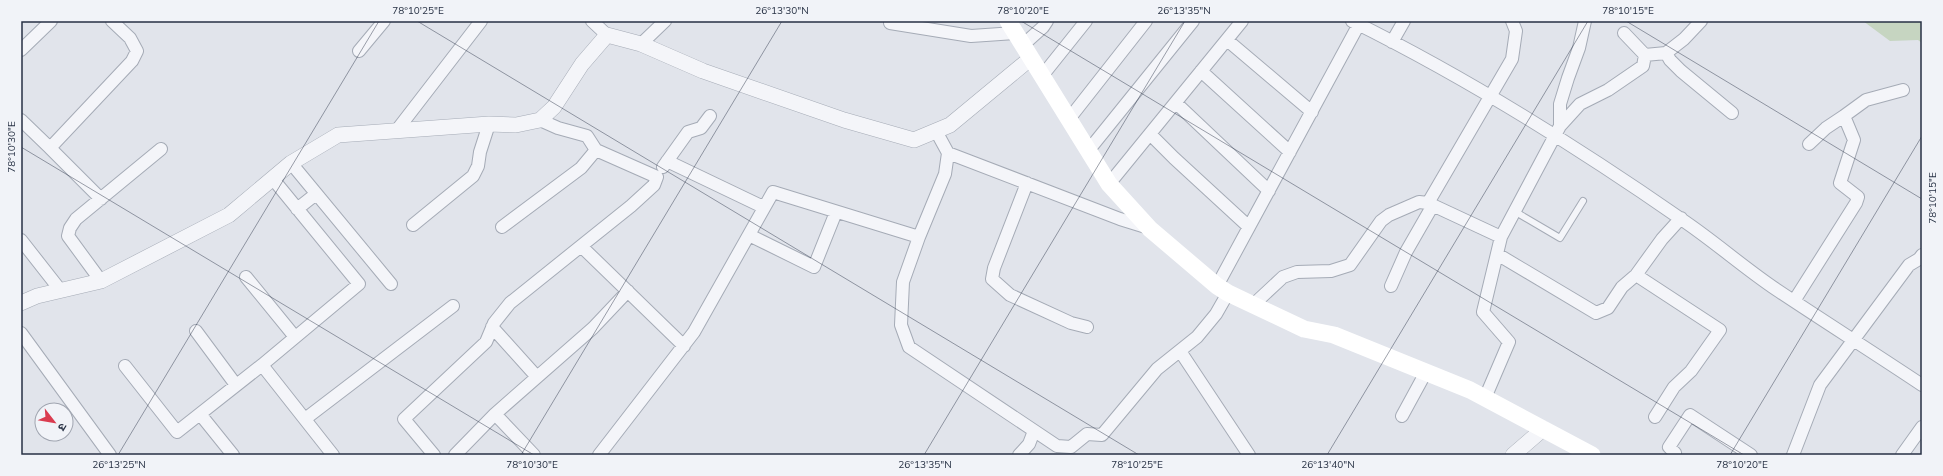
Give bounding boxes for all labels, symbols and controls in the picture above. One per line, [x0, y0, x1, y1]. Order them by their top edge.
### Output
text: 78°10'25"E [392, 4, 444, 17]
text: 26°13'30"N [755, 4, 809, 17]
text: 78°10'20"E [997, 4, 1049, 17]
text: 26°13'35"N [1157, 4, 1211, 17]
text: 78°10'15"E [1602, 4, 1654, 17]
text: 78°10'30"E [5, 121, 18, 173]
text: 78°10'15"E [1926, 172, 1939, 224]
north arrow [34, 402, 74, 442]
text: उ [55, 421, 70, 434]
text: 26°13'25"N [92, 458, 146, 471]
text: 78°10'30"E [506, 458, 558, 471]
text: 26°13'35"N [898, 458, 952, 471]
text: 78°10'25"E [1111, 458, 1163, 471]
text: 26°13'40"N [1301, 458, 1355, 471]
text: 78°10'20"E [1716, 458, 1768, 471]

